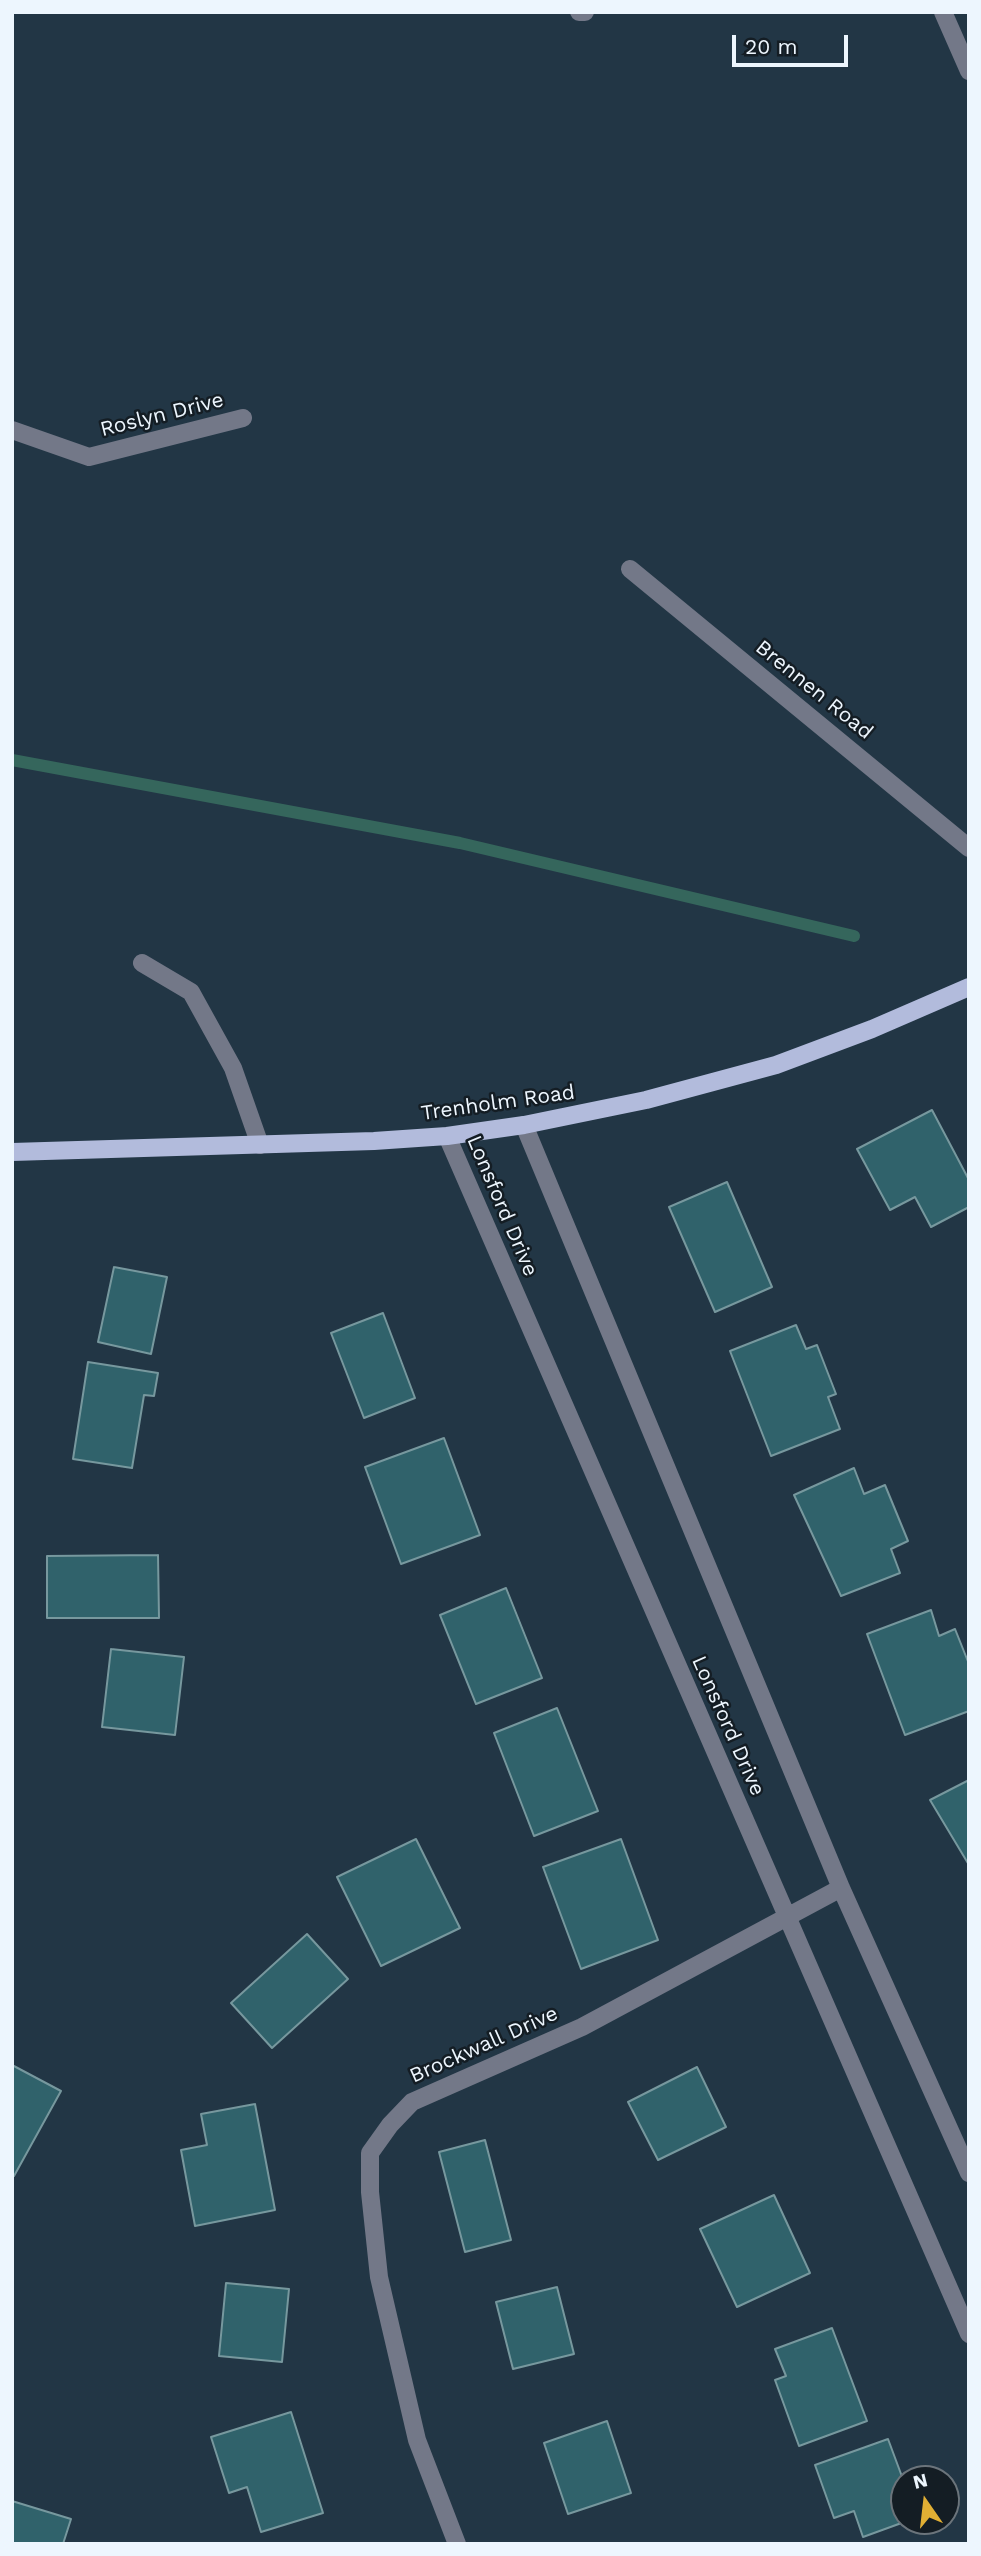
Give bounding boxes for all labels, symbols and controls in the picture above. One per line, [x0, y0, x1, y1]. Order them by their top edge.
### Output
scale bar [736, 21, 852, 65]
text: 20 m [745, 34, 797, 59]
street label: Roslyn Drive [98, 387, 226, 443]
street label: Brennen Road [750, 635, 878, 745]
street label: Trenholm Road [419, 1080, 577, 1126]
street label: Lonsford Drive [461, 1132, 543, 1280]
street label: Lonsford Drive [686, 1652, 770, 1800]
street label: Brockwall Drive [406, 2001, 562, 2089]
north arrow [890, 2465, 960, 2535]
text: N [911, 2468, 930, 2494]

